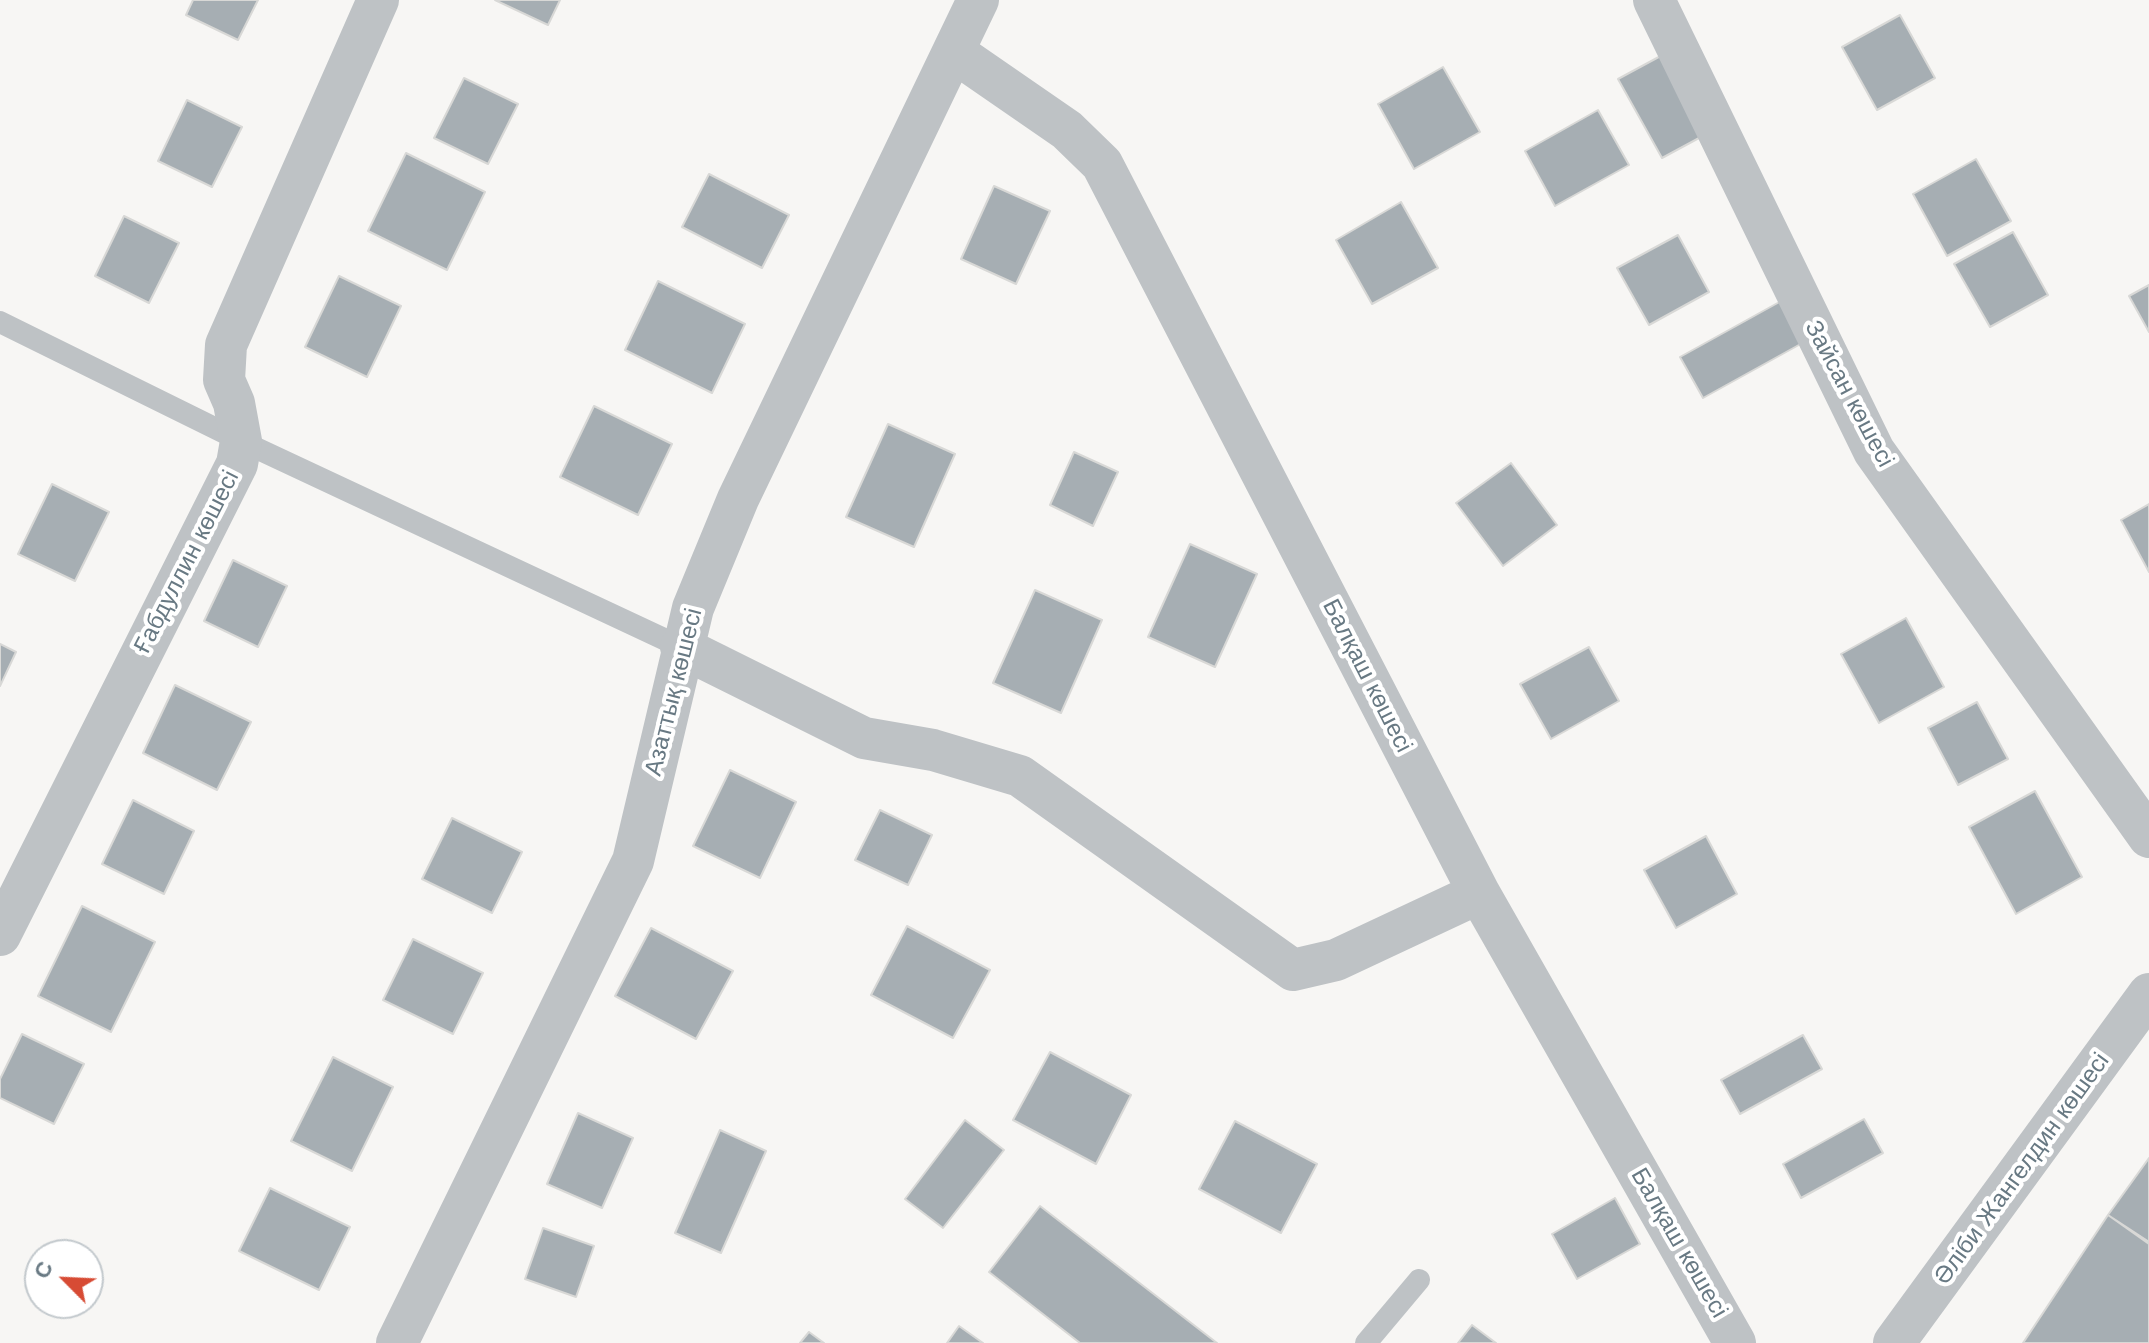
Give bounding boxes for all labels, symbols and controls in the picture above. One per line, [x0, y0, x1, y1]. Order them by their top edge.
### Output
street label: Зайсан көшесі [1798, 316, 1900, 472]
street label: Ғабдуллин көшесі [129, 466, 245, 658]
street label: Балқаш көшесі [1316, 595, 1418, 757]
street label: Азаттық көшесі [639, 605, 709, 779]
street label: Әліби Жангелдин көшесі [1928, 1048, 2116, 1290]
street label: Балқаш көшесі [1624, 1163, 1734, 1323]
north arrow [24, 1239, 104, 1319]
text: С [29, 1258, 58, 1282]

